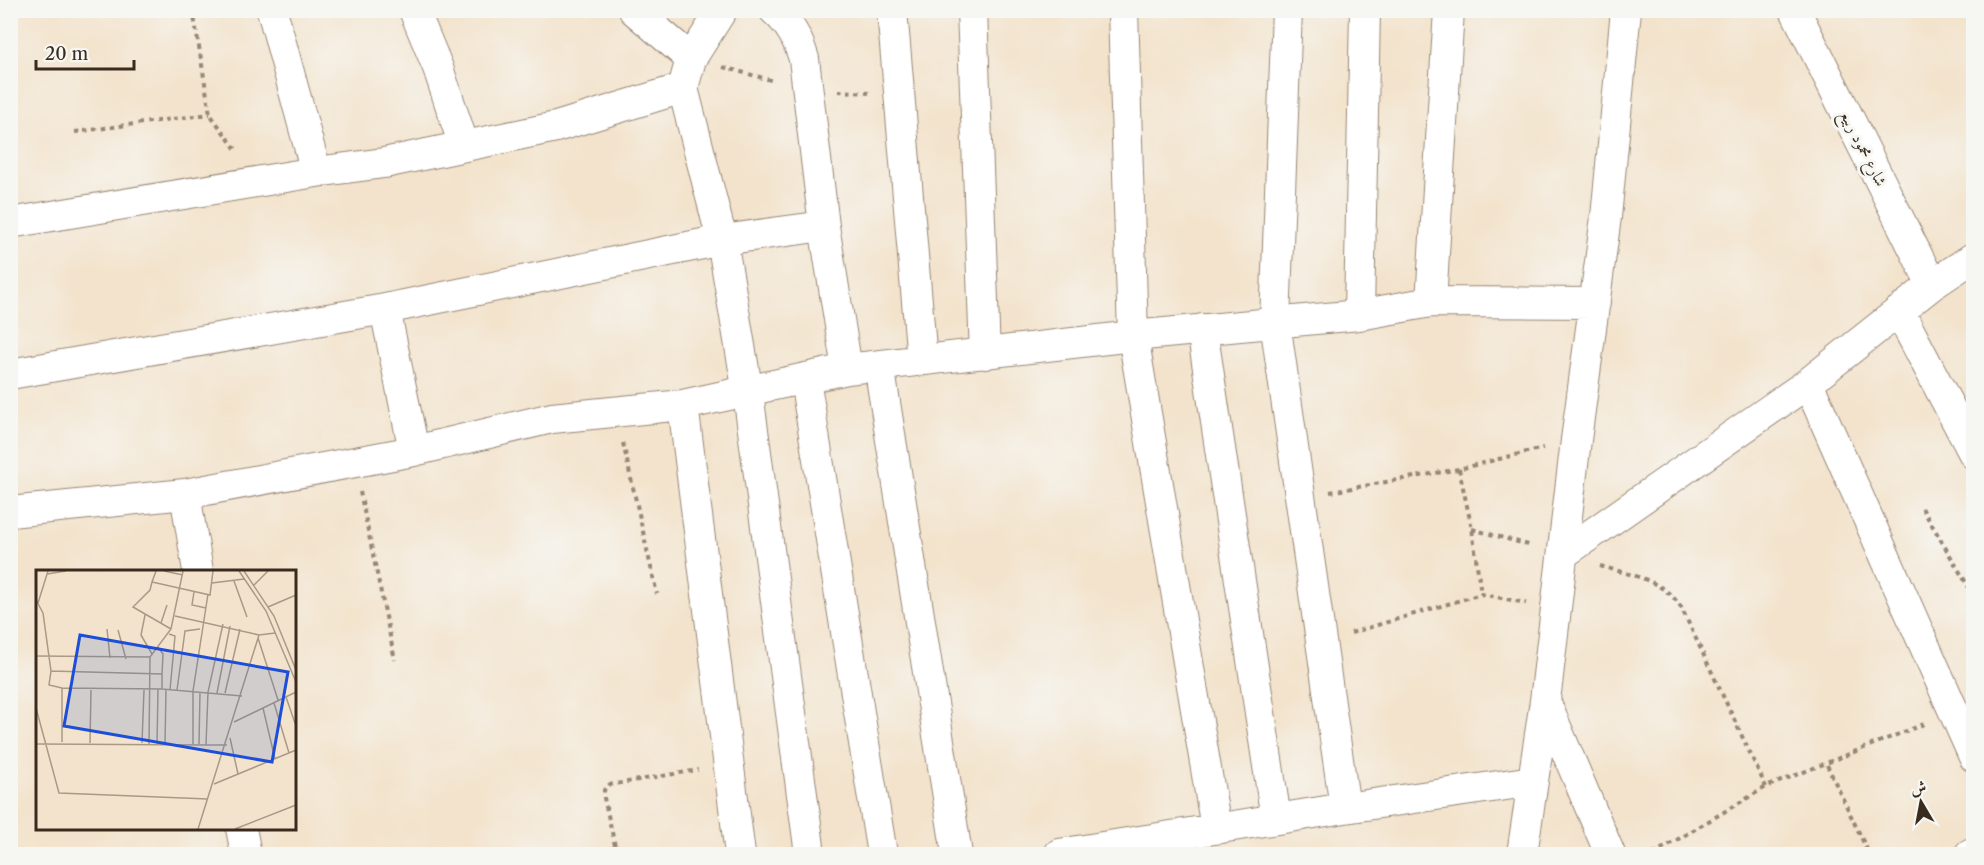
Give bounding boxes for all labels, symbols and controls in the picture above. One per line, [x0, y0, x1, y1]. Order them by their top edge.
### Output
scale bar [36, 33, 134, 71]
text: 20 m [45, 43, 89, 65]
street label: شارع محمود ربيع [1831, 107, 1892, 192]
inset map [36, 570, 296, 829]
north arrow [1891, 772, 1951, 832]
text: ش [1909, 776, 1928, 798]

